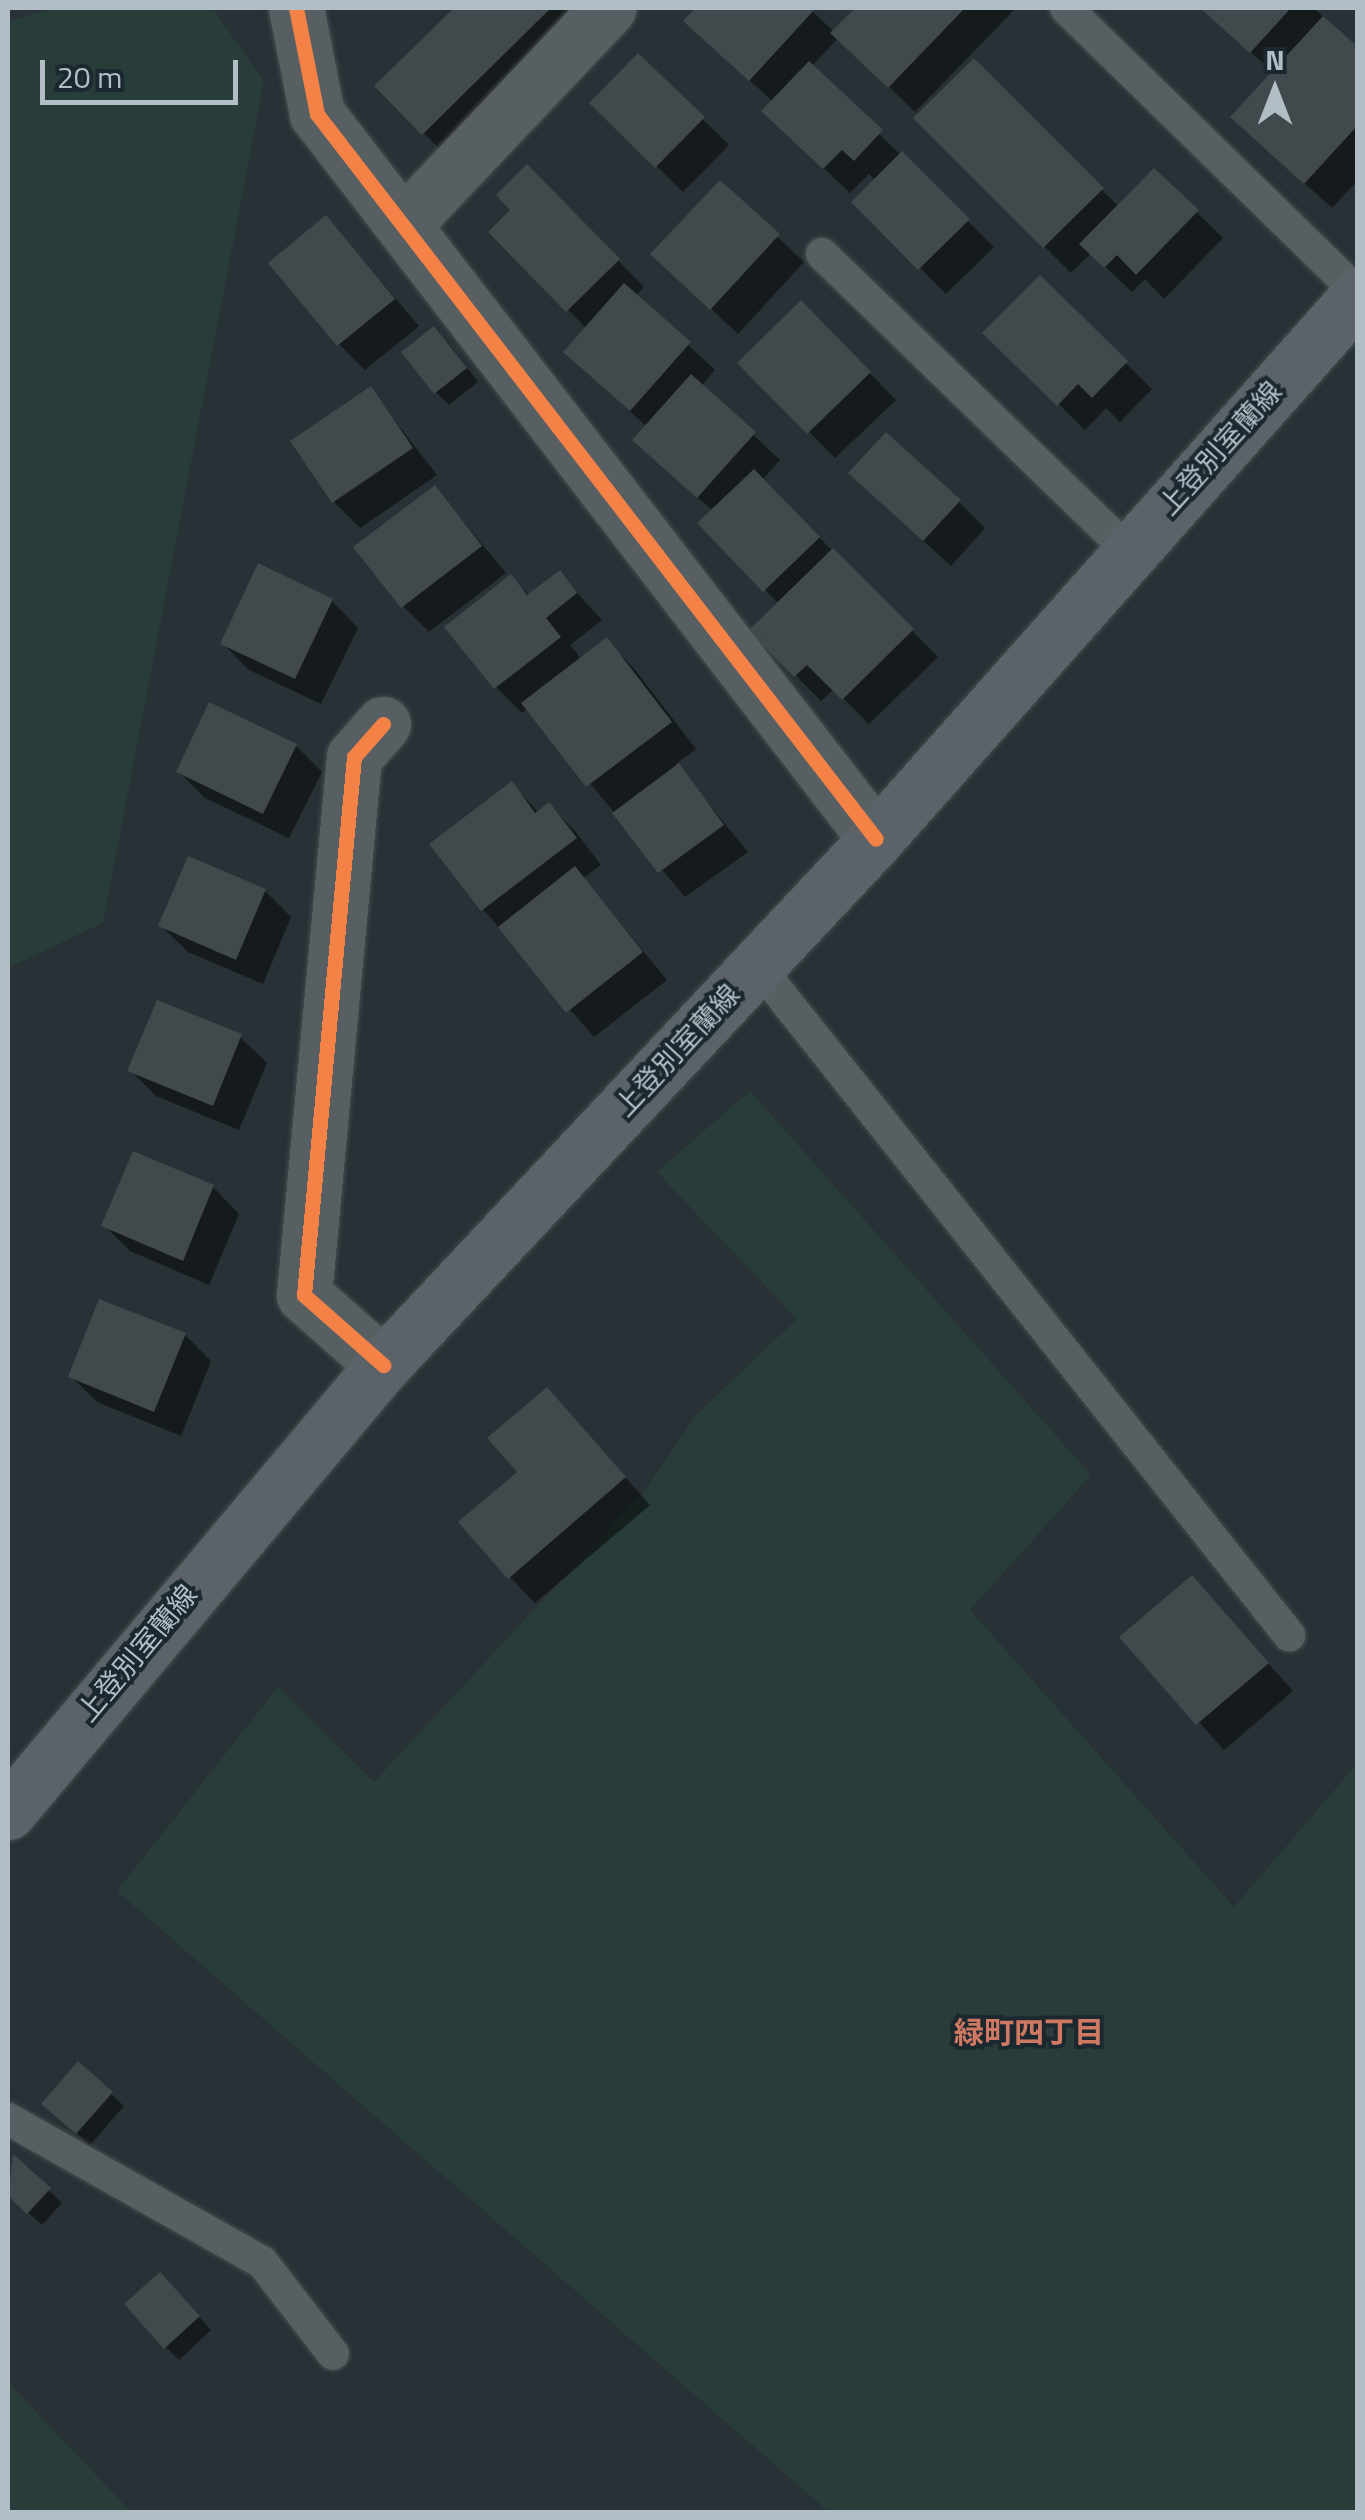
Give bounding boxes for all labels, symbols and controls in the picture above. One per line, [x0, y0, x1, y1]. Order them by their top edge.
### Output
text: N [1265, 38, 1285, 81]
scale bar [45, 40, 242, 102]
north arrow [1225, 40, 1325, 140]
text: 20 m [57, 54, 122, 100]
street label: 上登別室蘭線 [1151, 374, 1289, 522]
street label: 上登別室蘭線 [607, 977, 747, 1123]
street label: 上登別室蘭線 [70, 1578, 204, 1728]
district label: 緑町四丁目 [954, 2014, 1104, 2050]

